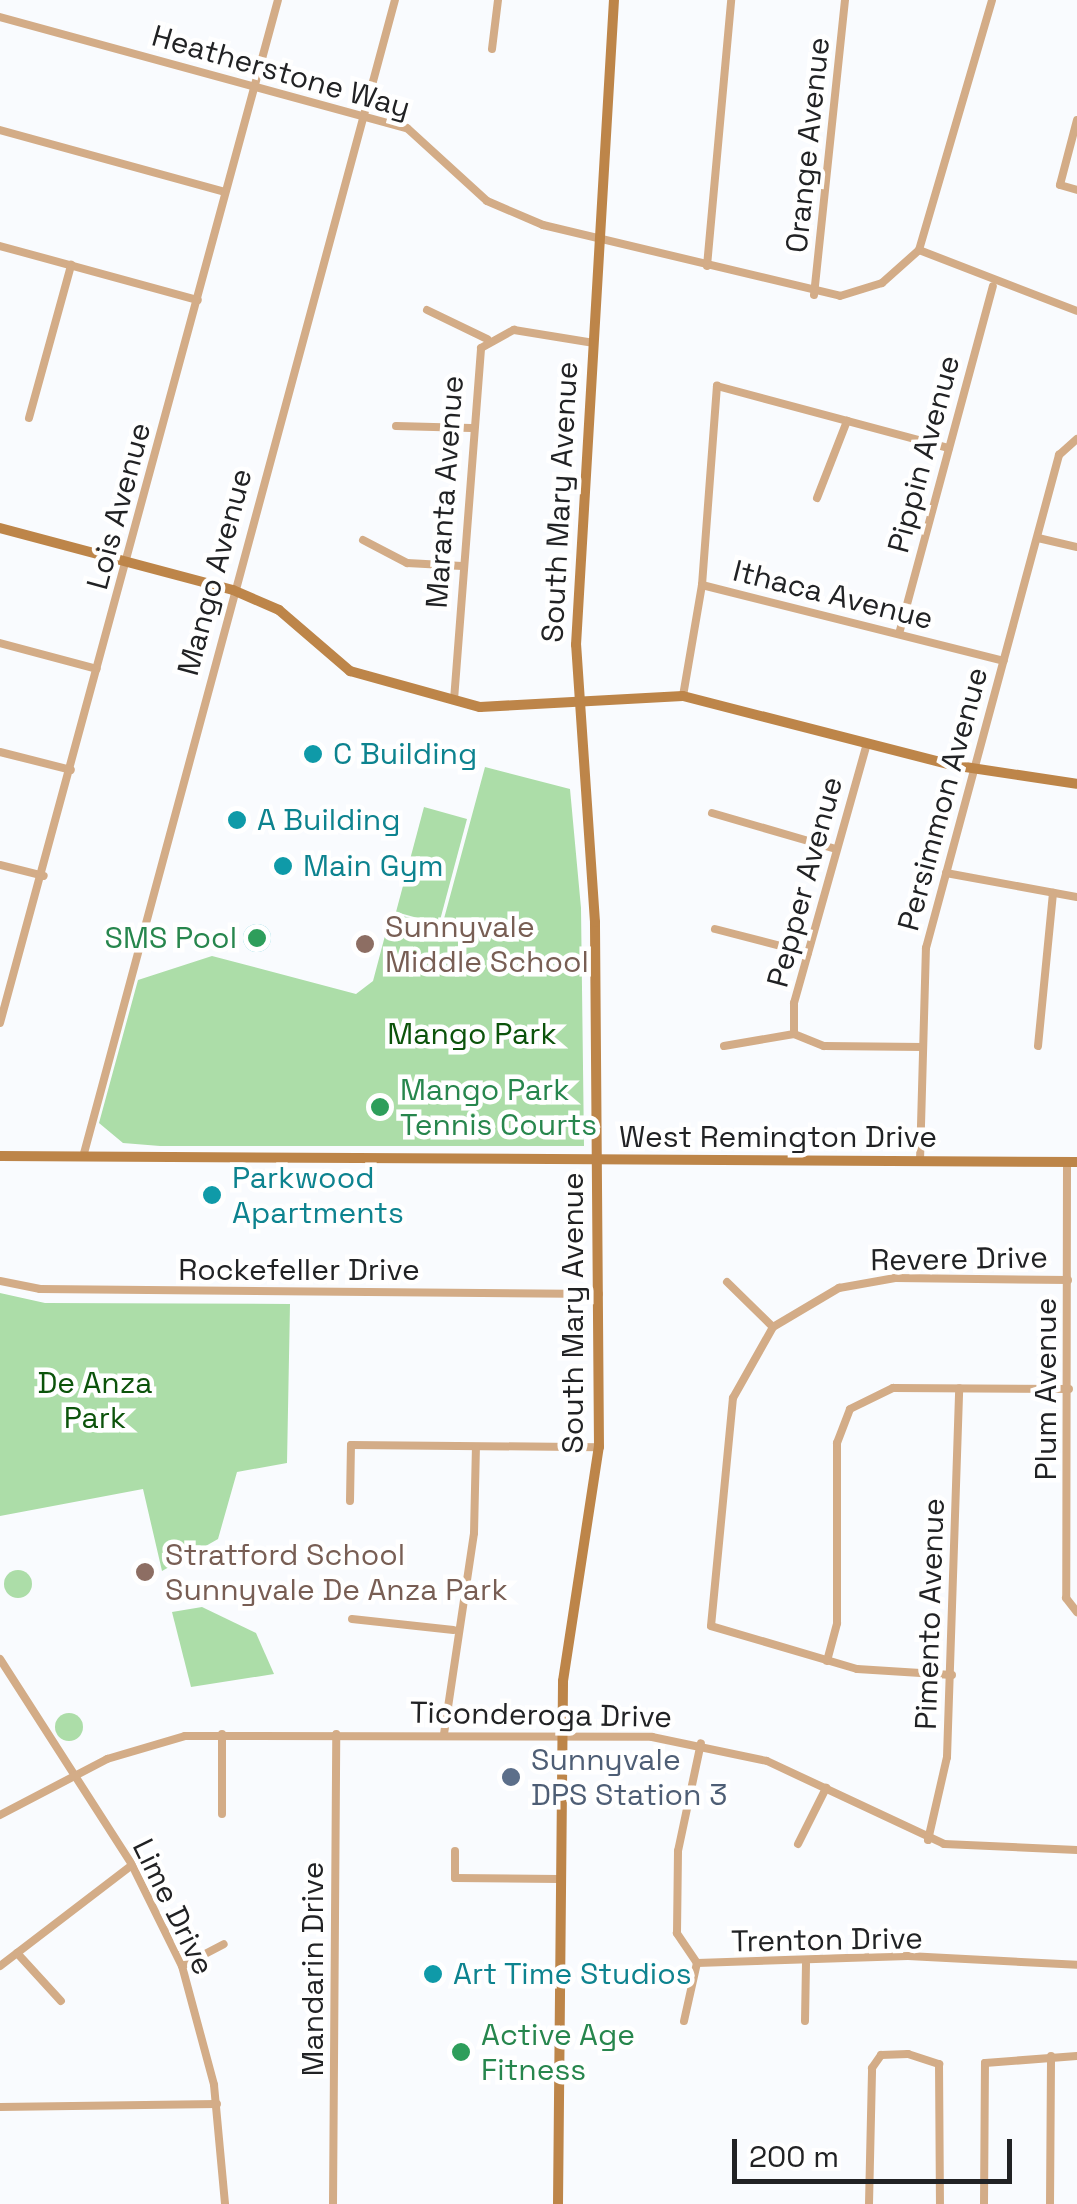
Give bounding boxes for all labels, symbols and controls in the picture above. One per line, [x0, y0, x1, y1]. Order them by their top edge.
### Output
street label: Heatherstone Way [148, 18, 414, 126]
street label: Orange Avenue [779, 35, 837, 255]
street label: Pippin Avenue [880, 351, 968, 557]
street label: South Mary Avenue [535, 360, 585, 644]
street label: Maranta Avenue [419, 374, 471, 610]
street label: Lois Avenue [79, 418, 159, 594]
street label: Mango Avenue [170, 464, 260, 680]
street label: Ithaca Avenue [729, 553, 937, 637]
street label: Persimmon Avenue [890, 663, 996, 935]
place label: C Building [333, 736, 477, 772]
marker: C Building [302, 743, 324, 765]
street label: Pepper Avenue [760, 773, 850, 991]
place label: A Building [257, 802, 401, 838]
marker: A Building [226, 809, 248, 831]
place label: Main Gym [303, 848, 444, 884]
marker: Main Gym [272, 855, 294, 877]
place label: Sunnyvale Middle School [385, 909, 589, 980]
place label: SMS Pool [105, 920, 237, 956]
marker: SMS Pool [246, 927, 268, 949]
marker: Sunnyvale Middle School [354, 933, 376, 955]
park label: Mango Park [387, 1016, 557, 1052]
place label: Mango Park Tennis Courts [400, 1072, 597, 1142]
marker: Mango Park Tennis Courts [369, 1096, 391, 1118]
street label: West Remington Drive [619, 1119, 937, 1155]
place label: Parkwood Apartments [232, 1160, 404, 1230]
street label: South Mary Avenue [555, 1172, 591, 1454]
marker: Parkwood Apartments [201, 1184, 223, 1206]
street label: Revere Drive [870, 1239, 1048, 1279]
street label: Rockefeller Drive [178, 1252, 420, 1288]
street label: Plum Avenue [1028, 1297, 1064, 1481]
park label: De Anza Park [37, 1365, 153, 1436]
street label: Pimento Avenue [908, 1497, 952, 1731]
place label: Stratford School Sunnyvale De Anza Park [165, 1537, 508, 1608]
marker: Stratford School Sunnyvale De Anza Park [134, 1561, 156, 1583]
street label: Ticonderoga Drive [410, 1695, 672, 1735]
place label: Sunnyvale DPS Station 3 [531, 1742, 727, 1812]
marker: Sunnyvale DPS Station 3 [500, 1766, 522, 1788]
street label: Lime Drive [125, 1833, 221, 1981]
street label: Mandarin Drive [295, 1862, 331, 2076]
street label: Trenton Drive [731, 1920, 923, 1960]
place label: Art Time Studios [453, 1956, 692, 1992]
marker: Art Time Studios [422, 1963, 444, 1985]
place label: Active Age Fitness [481, 2017, 635, 2088]
marker: Active Age Fitness [450, 2041, 472, 2063]
scale bar [737, 2119, 1017, 2181]
text: 200 m [749, 2137, 839, 2176]

